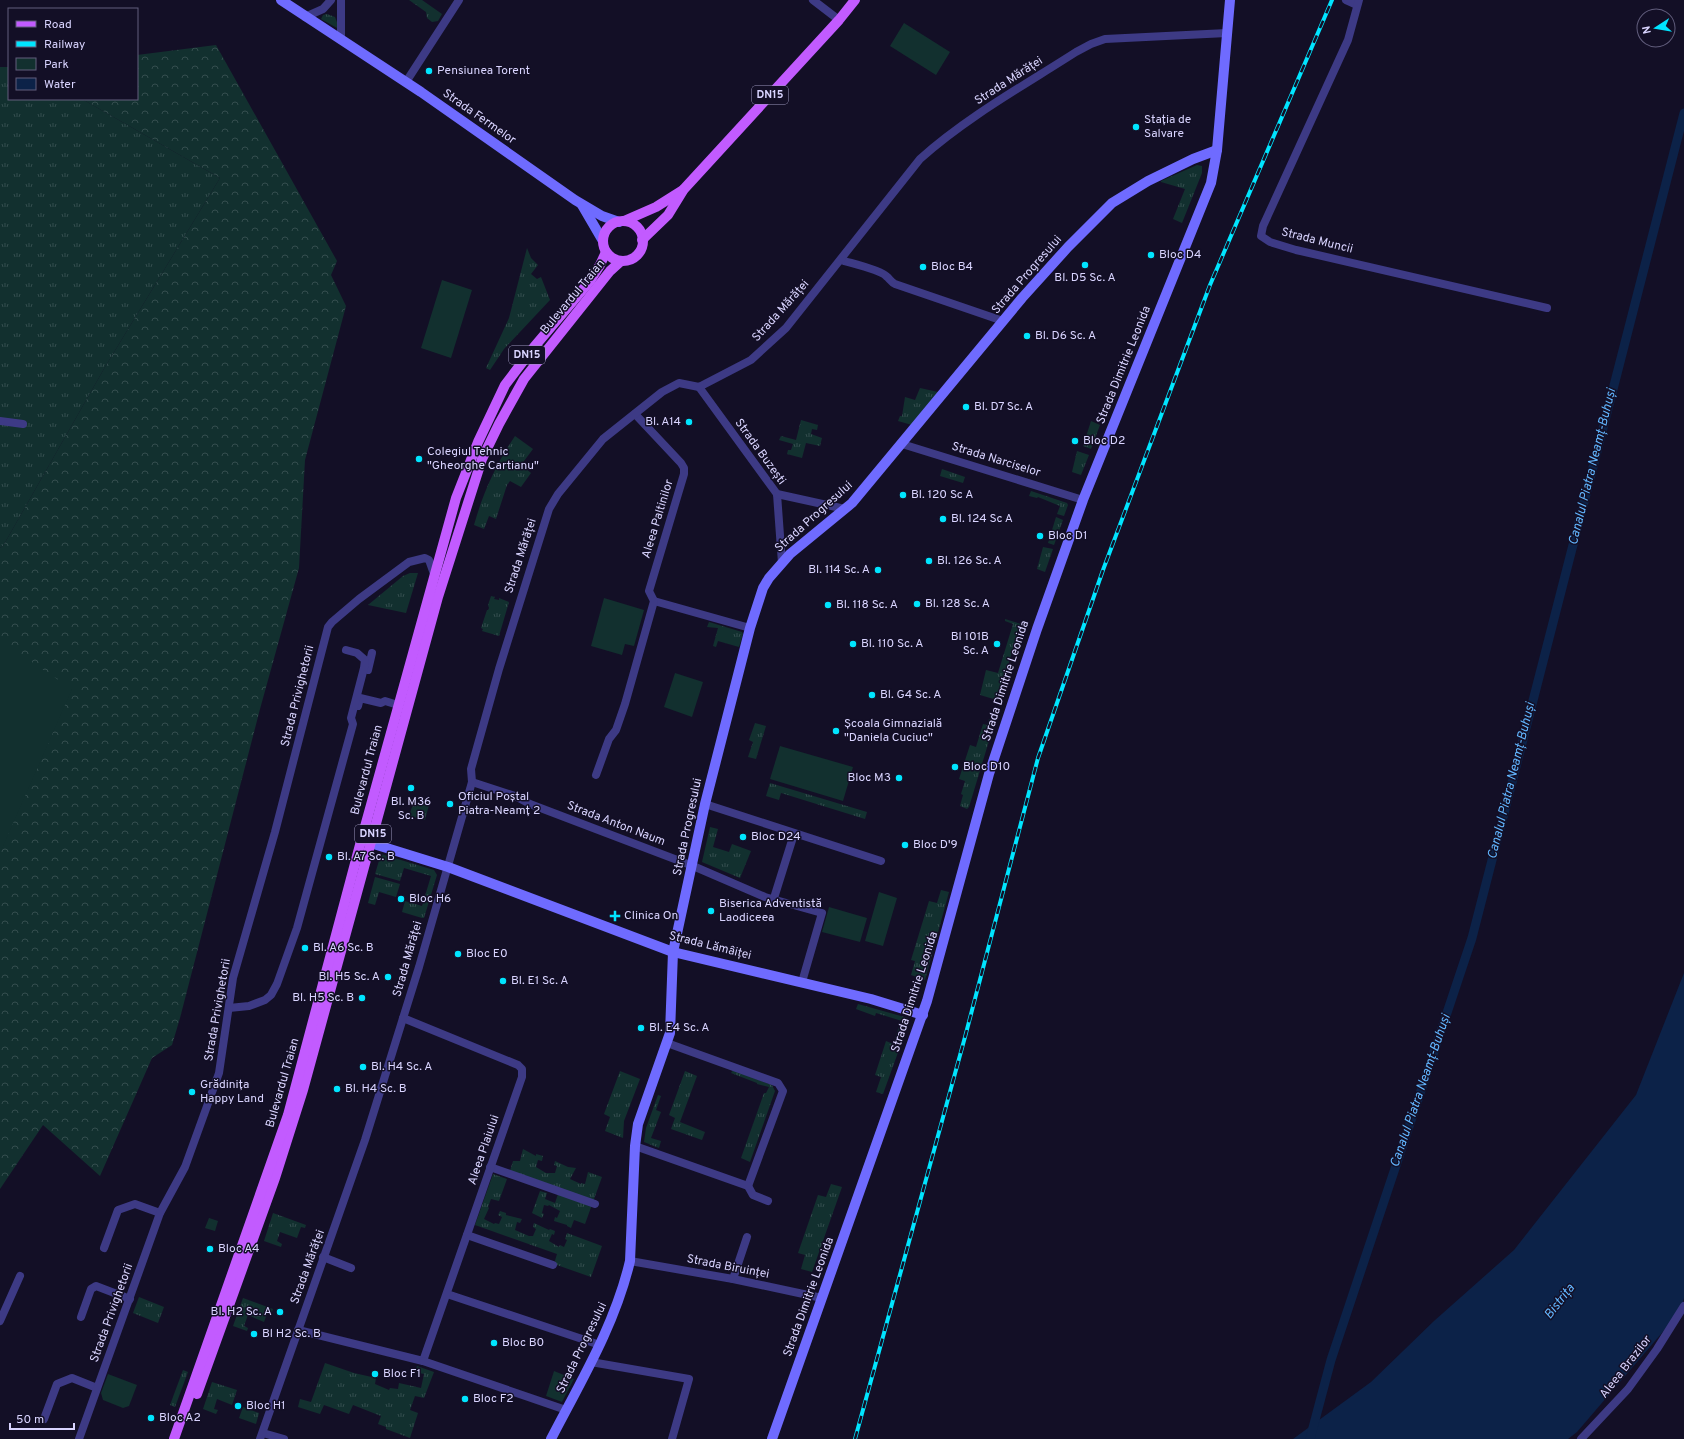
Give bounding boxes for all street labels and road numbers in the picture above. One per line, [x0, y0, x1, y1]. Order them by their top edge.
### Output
street label: Strada Mărăței [972, 53, 1046, 109]
street label: Strada Fermelor [439, 86, 519, 148]
road number: DN15 [752, 86, 788, 104]
street label: Strada Muncii [1279, 224, 1355, 258]
street label: Strada Progresului [988, 232, 1066, 318]
street label: Bulevardul Traian [537, 256, 609, 338]
street label: Strada Mărăței [749, 277, 813, 345]
street label: Strada Dimitrie Leonida [1093, 303, 1155, 427]
road number: DN15 [509, 346, 545, 364]
street label: Strada Buzești [731, 416, 789, 488]
street label: Strada Narciselor [949, 439, 1043, 481]
street label: Aleea Paltinilor [638, 477, 678, 560]
street label: Strada Progresului [772, 478, 856, 556]
street label: Strada Mărăței [501, 516, 541, 596]
street label: Strada Dimitrie Leonida [979, 618, 1033, 744]
street label: Strada Privighetorii [278, 644, 318, 748]
street label: Bulevardul Traian [347, 723, 387, 817]
street label: Strada Progresului [670, 777, 706, 877]
street label: Strada Anton Naum [564, 798, 668, 850]
road number: DN15 [355, 825, 391, 843]
street label: Strada Mărăței [390, 919, 426, 999]
street label: Strada Lămâiței [667, 928, 753, 964]
street label: Strada Dimitrie Leonida [888, 929, 942, 1055]
street label: Strada Privighetorii [201, 957, 235, 1063]
street label: Bulevardul Traian [263, 1036, 303, 1130]
street label: Aleea Plaiului [465, 1113, 503, 1187]
street label: Strada Mărăței [287, 1228, 329, 1306]
street label: Strada Dimitrie Leonida [780, 1235, 838, 1359]
street label: Strada Biruinței [685, 1251, 771, 1283]
street label: Strada Privighetorii [87, 1261, 137, 1365]
street label: Strada Progresului [553, 1300, 611, 1396]
street label: Aleea Brazilor [1596, 1332, 1656, 1402]

